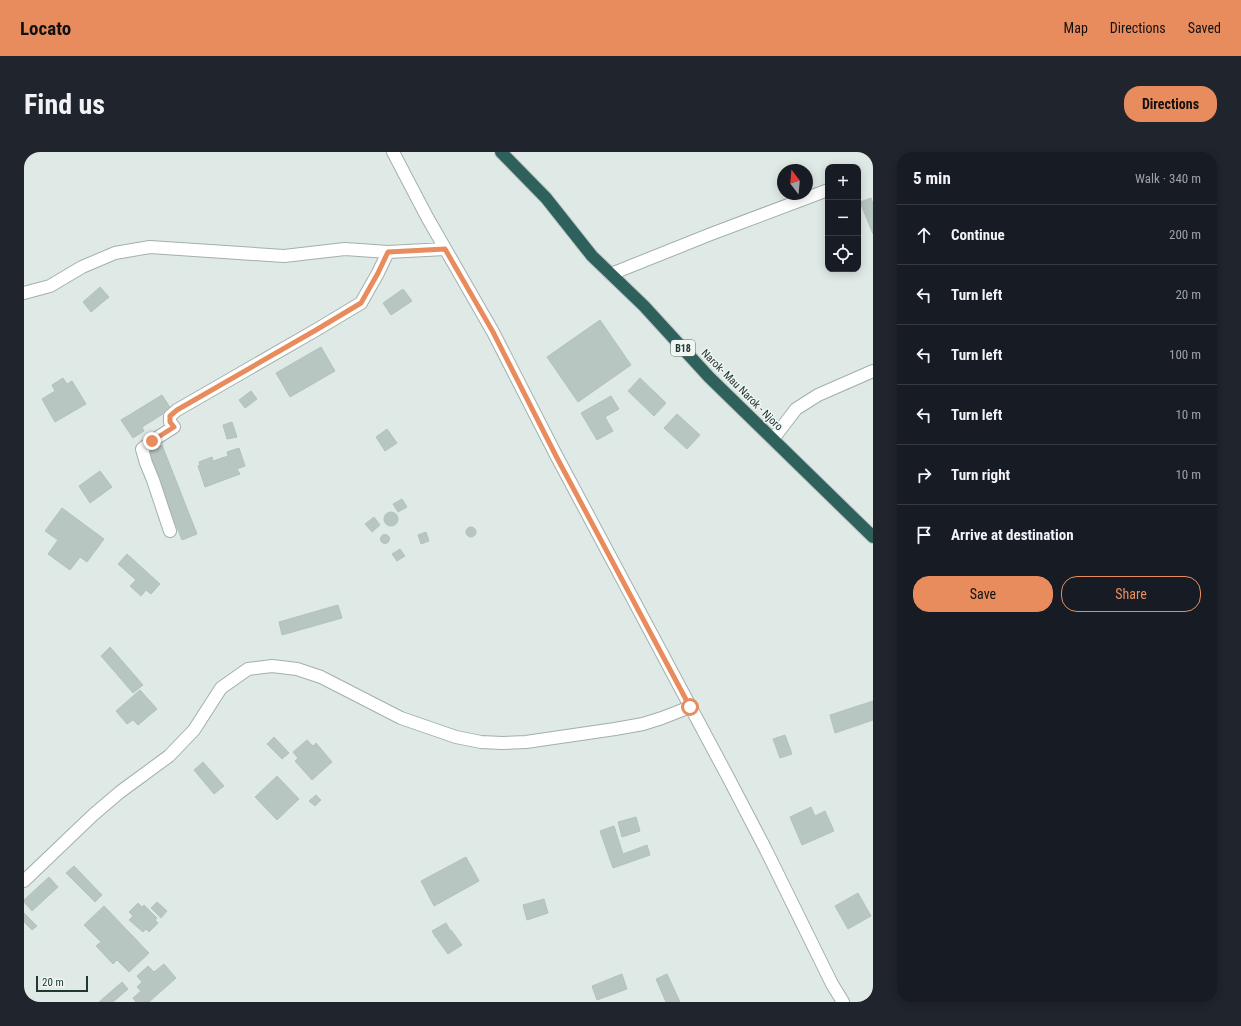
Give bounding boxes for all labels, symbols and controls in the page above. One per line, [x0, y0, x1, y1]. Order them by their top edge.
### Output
text: Locato [20, 17, 71, 40]
text: Map [1064, 20, 1088, 36]
text: Directions [1110, 20, 1166, 36]
text: Saved [1188, 20, 1221, 36]
button: Directions [1124, 86, 1217, 122]
text: Find us [24, 88, 105, 121]
north arrow [777, 164, 813, 200]
map controls [825, 164, 861, 272]
button: + [825, 164, 861, 200]
text: 5 min [913, 168, 951, 188]
text: Walk · 340 m [1135, 171, 1201, 186]
button: − [825, 200, 861, 236]
icon: ahead [913, 224, 935, 246]
text: Continue [951, 226, 1005, 244]
text: 200 m [1169, 227, 1201, 242]
button: locate [825, 236, 861, 272]
icon: left [913, 284, 935, 306]
text: Turn left [951, 286, 1002, 304]
text: 20 m [1175, 287, 1201, 302]
road number: B18 [671, 340, 695, 356]
icon: left [913, 344, 935, 366]
text: Turn left [951, 346, 1002, 364]
street label: Narok- Mau Narok - Njoro [699, 347, 786, 434]
text: 100 m [1169, 347, 1201, 362]
icon: left [913, 404, 935, 426]
text: Turn left [951, 406, 1002, 424]
text: 10 m [1175, 407, 1201, 422]
route end [143, 432, 161, 450]
icon: right [913, 464, 935, 486]
text: Turn right [951, 466, 1010, 484]
text: 10 m [1175, 467, 1201, 482]
icon: arrive [913, 524, 935, 546]
text: Arrive at destination [951, 526, 1074, 544]
button: Save [913, 576, 1053, 612]
button: Share [1061, 576, 1201, 612]
route start [681, 698, 699, 716]
scale bar [36, 974, 88, 993]
text: 20 m [42, 976, 64, 989]

